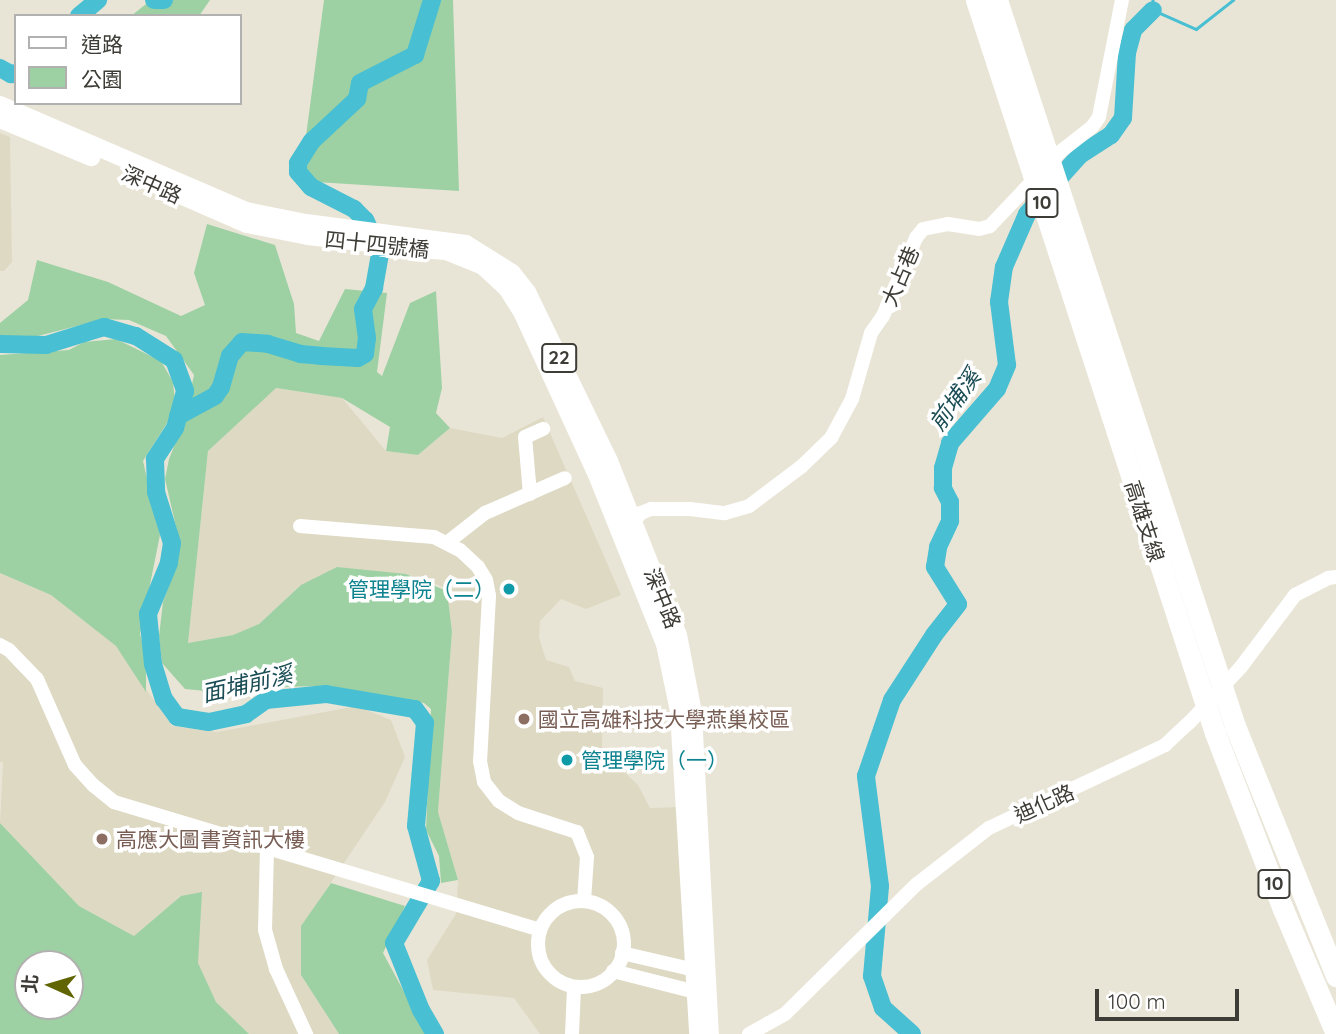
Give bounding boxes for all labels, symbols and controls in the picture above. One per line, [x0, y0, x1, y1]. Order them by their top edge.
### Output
legend [14, 14, 242, 105]
text: 道路 [81, 31, 123, 57]
text: 公園 [81, 66, 123, 92]
street label: 深中路 [118, 160, 186, 208]
road number: 10 [1024, 188, 1060, 218]
street label: 四十四號橋 [323, 226, 431, 262]
street label: 大占巷 [876, 242, 924, 310]
road number: 22 [540, 342, 578, 374]
water label: 前埔溪 [924, 364, 986, 436]
street label: 高雄支線 [1120, 477, 1170, 565]
street label: 深中路 [640, 564, 686, 632]
place label: 管理學院（二） [348, 576, 495, 602]
marker: 管理學院（二） [501, 581, 517, 597]
water label: 面埔前溪 [199, 660, 295, 708]
place label: 國立高雄科技大學燕巢校區 [538, 706, 790, 732]
marker: 國立高雄科技大學燕巢校區 [516, 711, 532, 727]
place label: 管理學院（一） [581, 747, 728, 773]
marker: 管理學院（一） [559, 752, 575, 768]
street label: 迪化路 [1010, 779, 1078, 827]
place label: 高應大圖書資訊大樓 [116, 826, 305, 852]
marker: 高應大圖書資訊大樓 [94, 831, 110, 847]
road number: 10 [1256, 869, 1292, 900]
north arrow [14, 950, 84, 1020]
text: 北 [17, 973, 43, 994]
scale bar [1098, 974, 1242, 1018]
text: 100 m [1108, 988, 1166, 1014]

